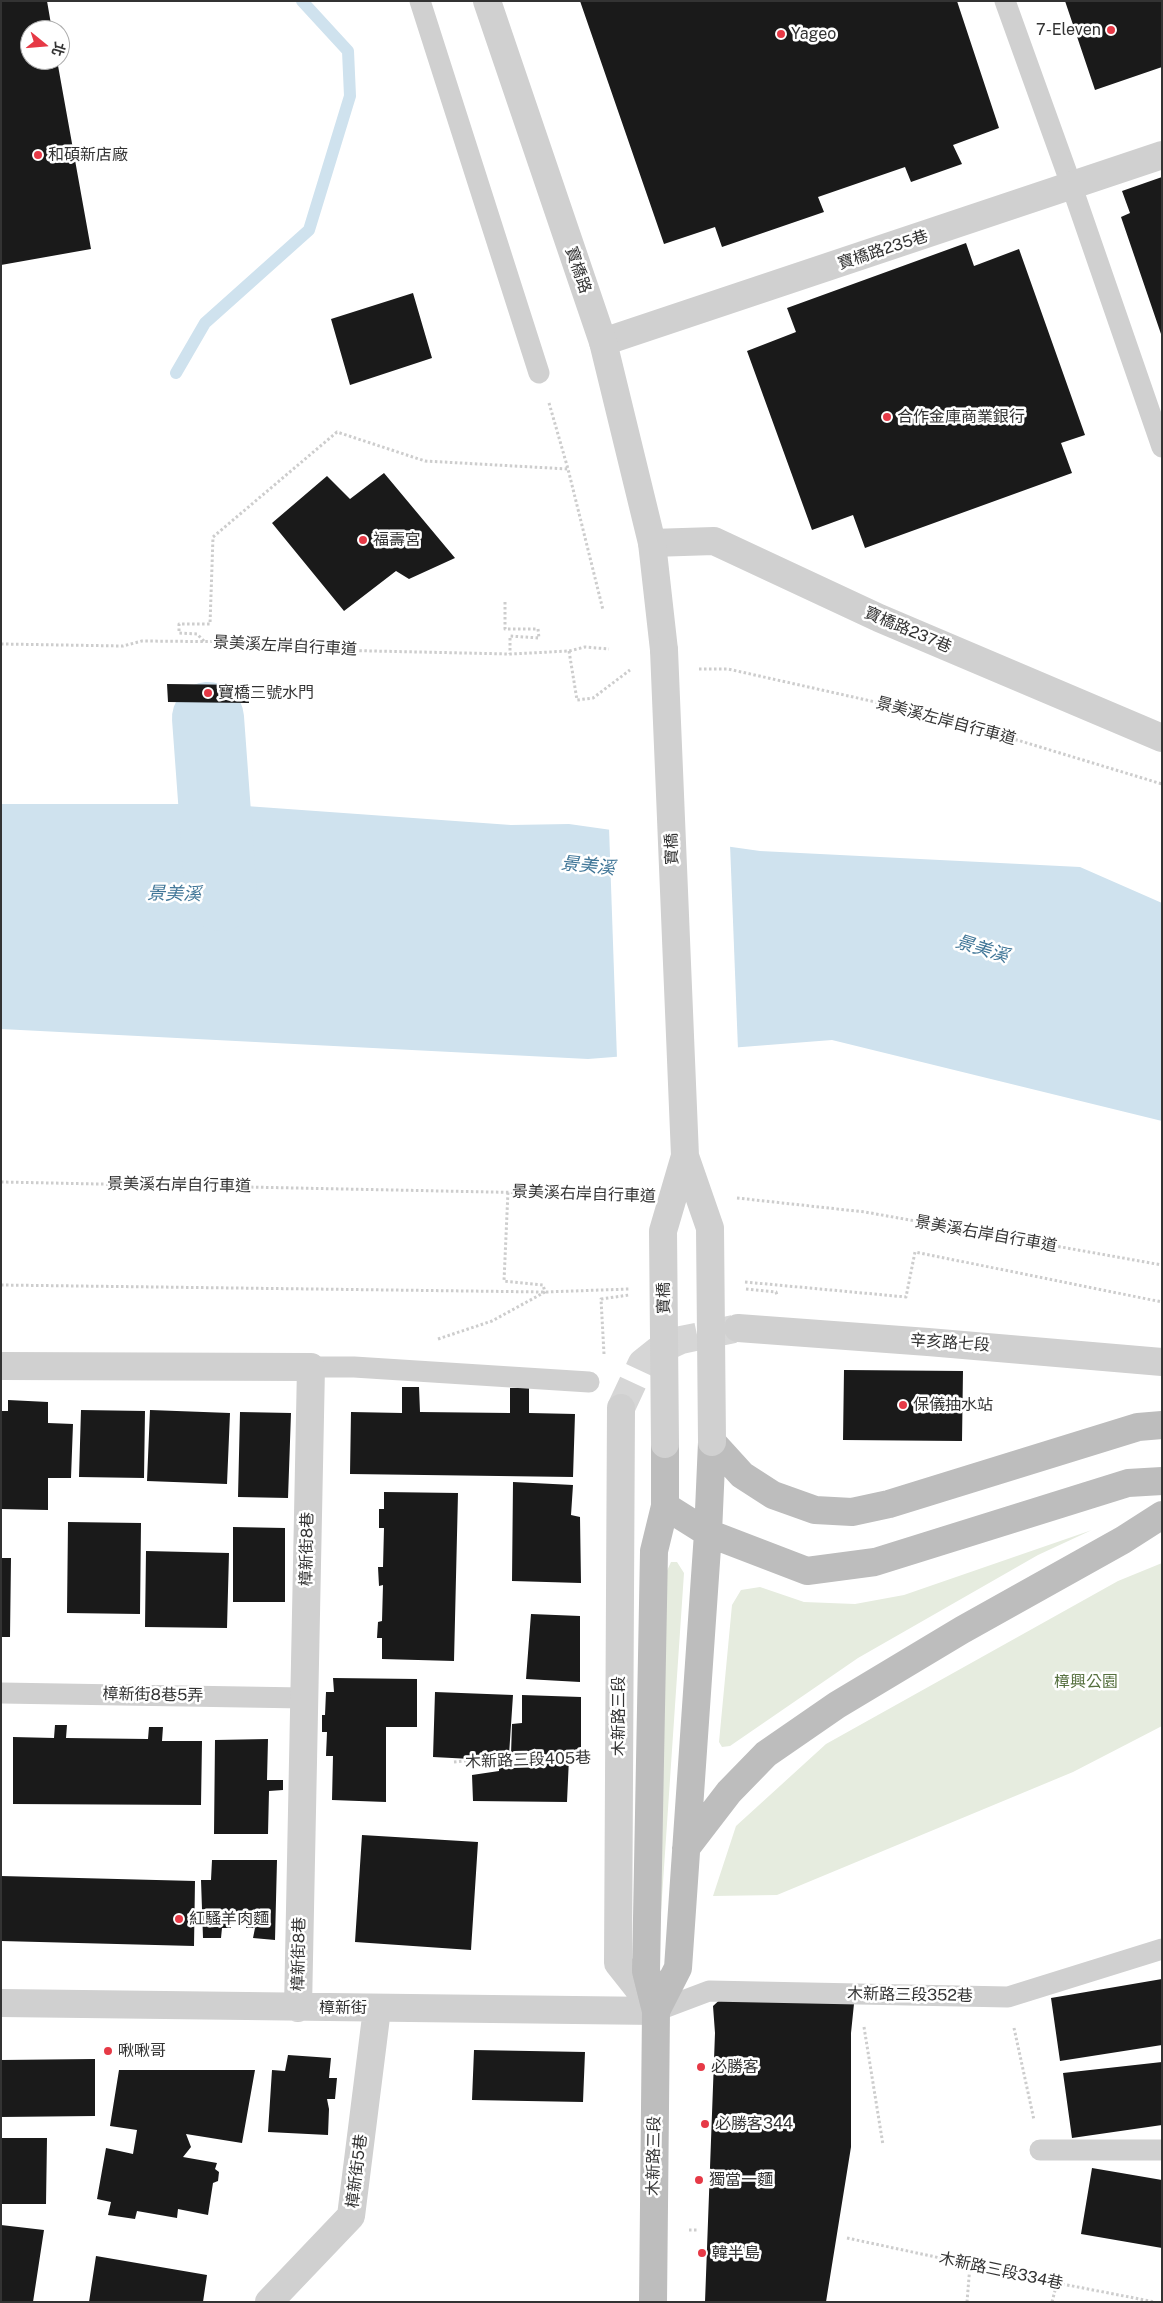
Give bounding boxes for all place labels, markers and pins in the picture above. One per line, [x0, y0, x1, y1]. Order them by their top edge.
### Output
place label: 7-Eleven [1036, 20, 1101, 40]
place label: Yageo [791, 24, 836, 44]
marker: 7-Eleven [1105, 24, 1117, 36]
marker: Yageo [775, 28, 787, 40]
place label: 和碩新店廠 [48, 145, 128, 165]
marker: 和碩新店廠 [32, 149, 44, 161]
place label: 合作金庫商業銀行 [897, 407, 1025, 427]
marker: 合作金庫商業銀行 [881, 411, 893, 423]
place label: 福壽宮 [373, 530, 421, 550]
marker: 福壽宮 [357, 534, 369, 546]
place label: 寶橋三號水門 [218, 683, 314, 703]
marker: 寶橋三號水門 [202, 687, 214, 699]
place label: 保儀抽水站 [913, 1395, 993, 1415]
marker: 保儀抽水站 [897, 1399, 909, 1411]
place label: 紅騷羊肉麵 [189, 1909, 269, 1929]
marker: 紅騷羊肉麵 [173, 1913, 185, 1925]
place label: 啾啾哥 [118, 2041, 166, 2061]
marker: 啾啾哥 [102, 2045, 114, 2057]
place label: 必勝客 [711, 2057, 759, 2077]
marker: 必勝客 [695, 2061, 707, 2073]
place label: 必勝客344 [715, 2114, 793, 2134]
marker: 必勝客344 [699, 2118, 711, 2130]
place label: 獨當一麵 [709, 2170, 773, 2190]
marker: 獨當一麵 [693, 2174, 705, 2186]
place label: 韓半島 [712, 2243, 760, 2263]
marker: 韓半島 [696, 2247, 708, 2259]

